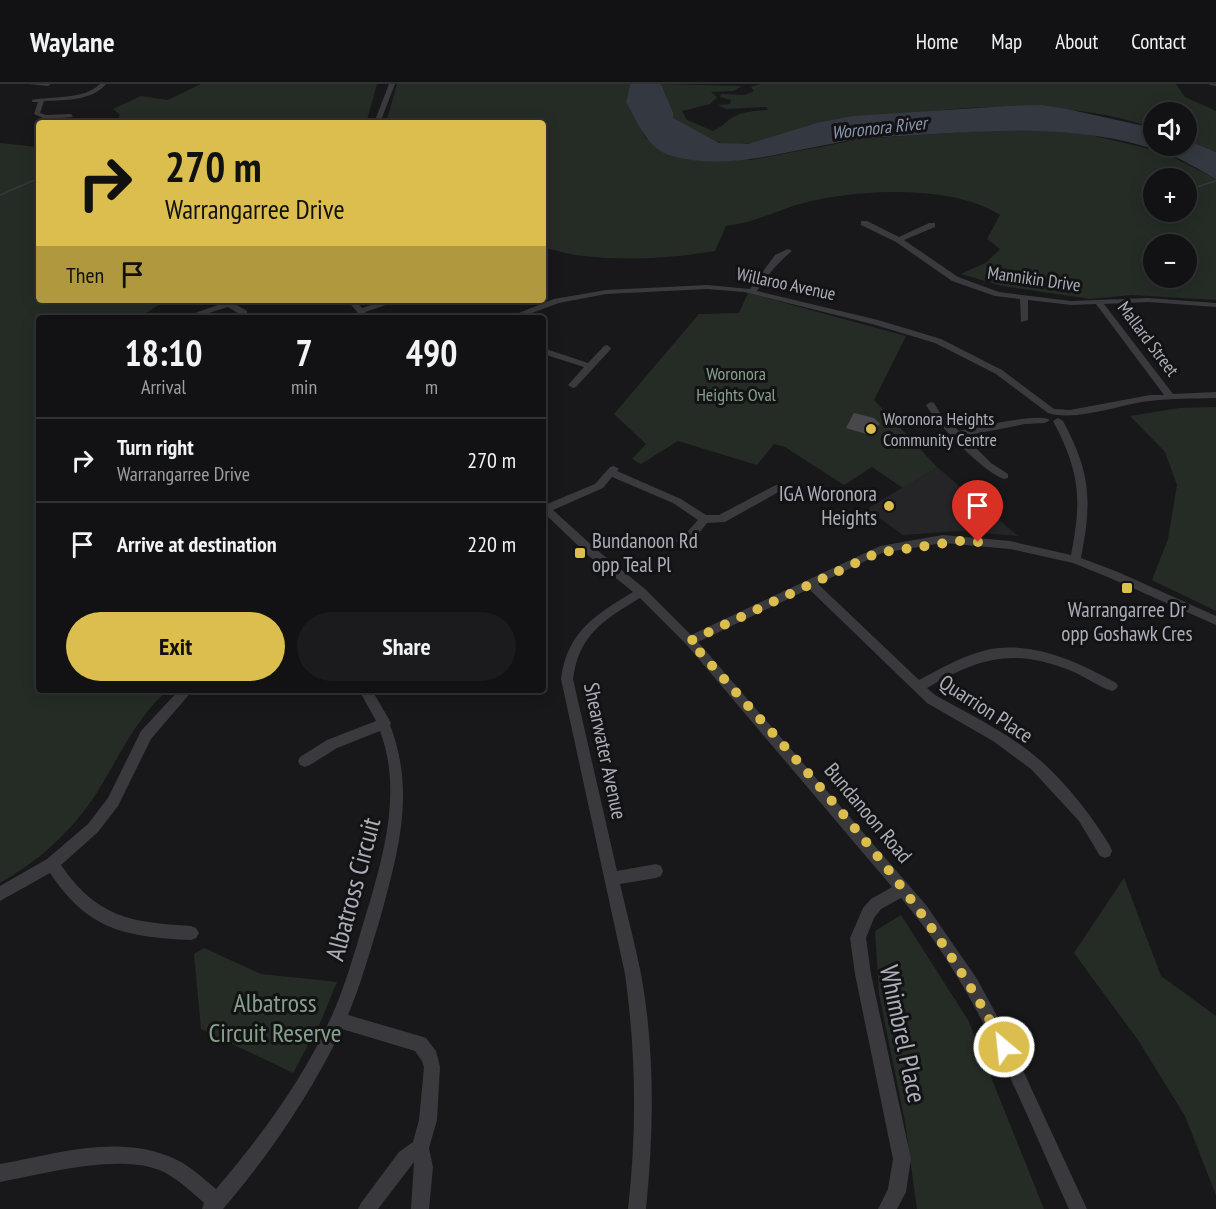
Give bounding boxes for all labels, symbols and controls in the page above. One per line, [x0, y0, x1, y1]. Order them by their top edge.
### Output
text: Waylane [30, 23, 115, 60]
text: Home [916, 28, 958, 55]
text: Map [991, 28, 1022, 55]
text: About [1055, 28, 1098, 55]
text: Contact [1131, 28, 1186, 55]
map controls [1143, 102, 1197, 288]
button: sound [1143, 102, 1197, 156]
water label: Woronora River [830, 111, 931, 144]
text: 270 m [165, 139, 262, 194]
icon: right [66, 144, 144, 222]
button: + [1143, 168, 1197, 222]
text: Warrangarree Drive [165, 192, 345, 226]
button: − [1143, 234, 1197, 288]
icon: arrive [116, 258, 149, 291]
text: Then [66, 261, 104, 289]
street label: Mannikin Drive [986, 261, 1082, 296]
street label: Willaroo Avenue [734, 262, 838, 305]
street label: Mallard Street [1113, 297, 1184, 381]
text: 18:10 [125, 329, 202, 376]
text: 7 [295, 329, 313, 376]
text: 490 [406, 329, 457, 376]
park label: Woronora Heights Oval [696, 362, 777, 406]
text: Arrival [141, 374, 186, 400]
text: min [291, 374, 317, 400]
text: m [425, 374, 438, 400]
place label: Woronora Heights Community Centre [883, 407, 997, 451]
marker: Woronora Heights Community Centre [864, 422, 878, 436]
text: Turn right [117, 433, 194, 461]
icon: right [66, 444, 99, 477]
text: 270 m [467, 446, 516, 474]
text: Warrangarree Drive [117, 461, 250, 487]
place label: IGA Woronora Heights [779, 480, 877, 531]
pin [952, 480, 1003, 542]
icon: arrive [961, 489, 994, 522]
marker: IGA Woronora Heights [882, 499, 896, 513]
place label: Bundanoon Rd opp Teal Pl [592, 527, 698, 578]
icon: arrive [66, 528, 99, 561]
text: Arrive at destination [117, 530, 277, 558]
text: 220 m [467, 530, 516, 558]
marker: Bundanoon Rd opp Teal Pl [573, 546, 587, 560]
marker: Warrangarree Dr opp Goshawk Cres [1120, 581, 1134, 595]
place label: Warrangarree Dr opp Goshawk Cres [1061, 596, 1193, 647]
button: Exit [66, 612, 285, 681]
button: Share [297, 612, 516, 681]
street label: Quarrion Place [934, 668, 1038, 749]
street label: Shearwater Avenue [578, 680, 633, 822]
street label: Bundanoon Road [819, 757, 918, 868]
street label: Albatross Circuit [318, 814, 387, 964]
street label: Whimbrel Place [873, 962, 934, 1106]
park label: Albatross Circuit Reserve [208, 986, 342, 1049]
position arrow [972, 1015, 1036, 1079]

